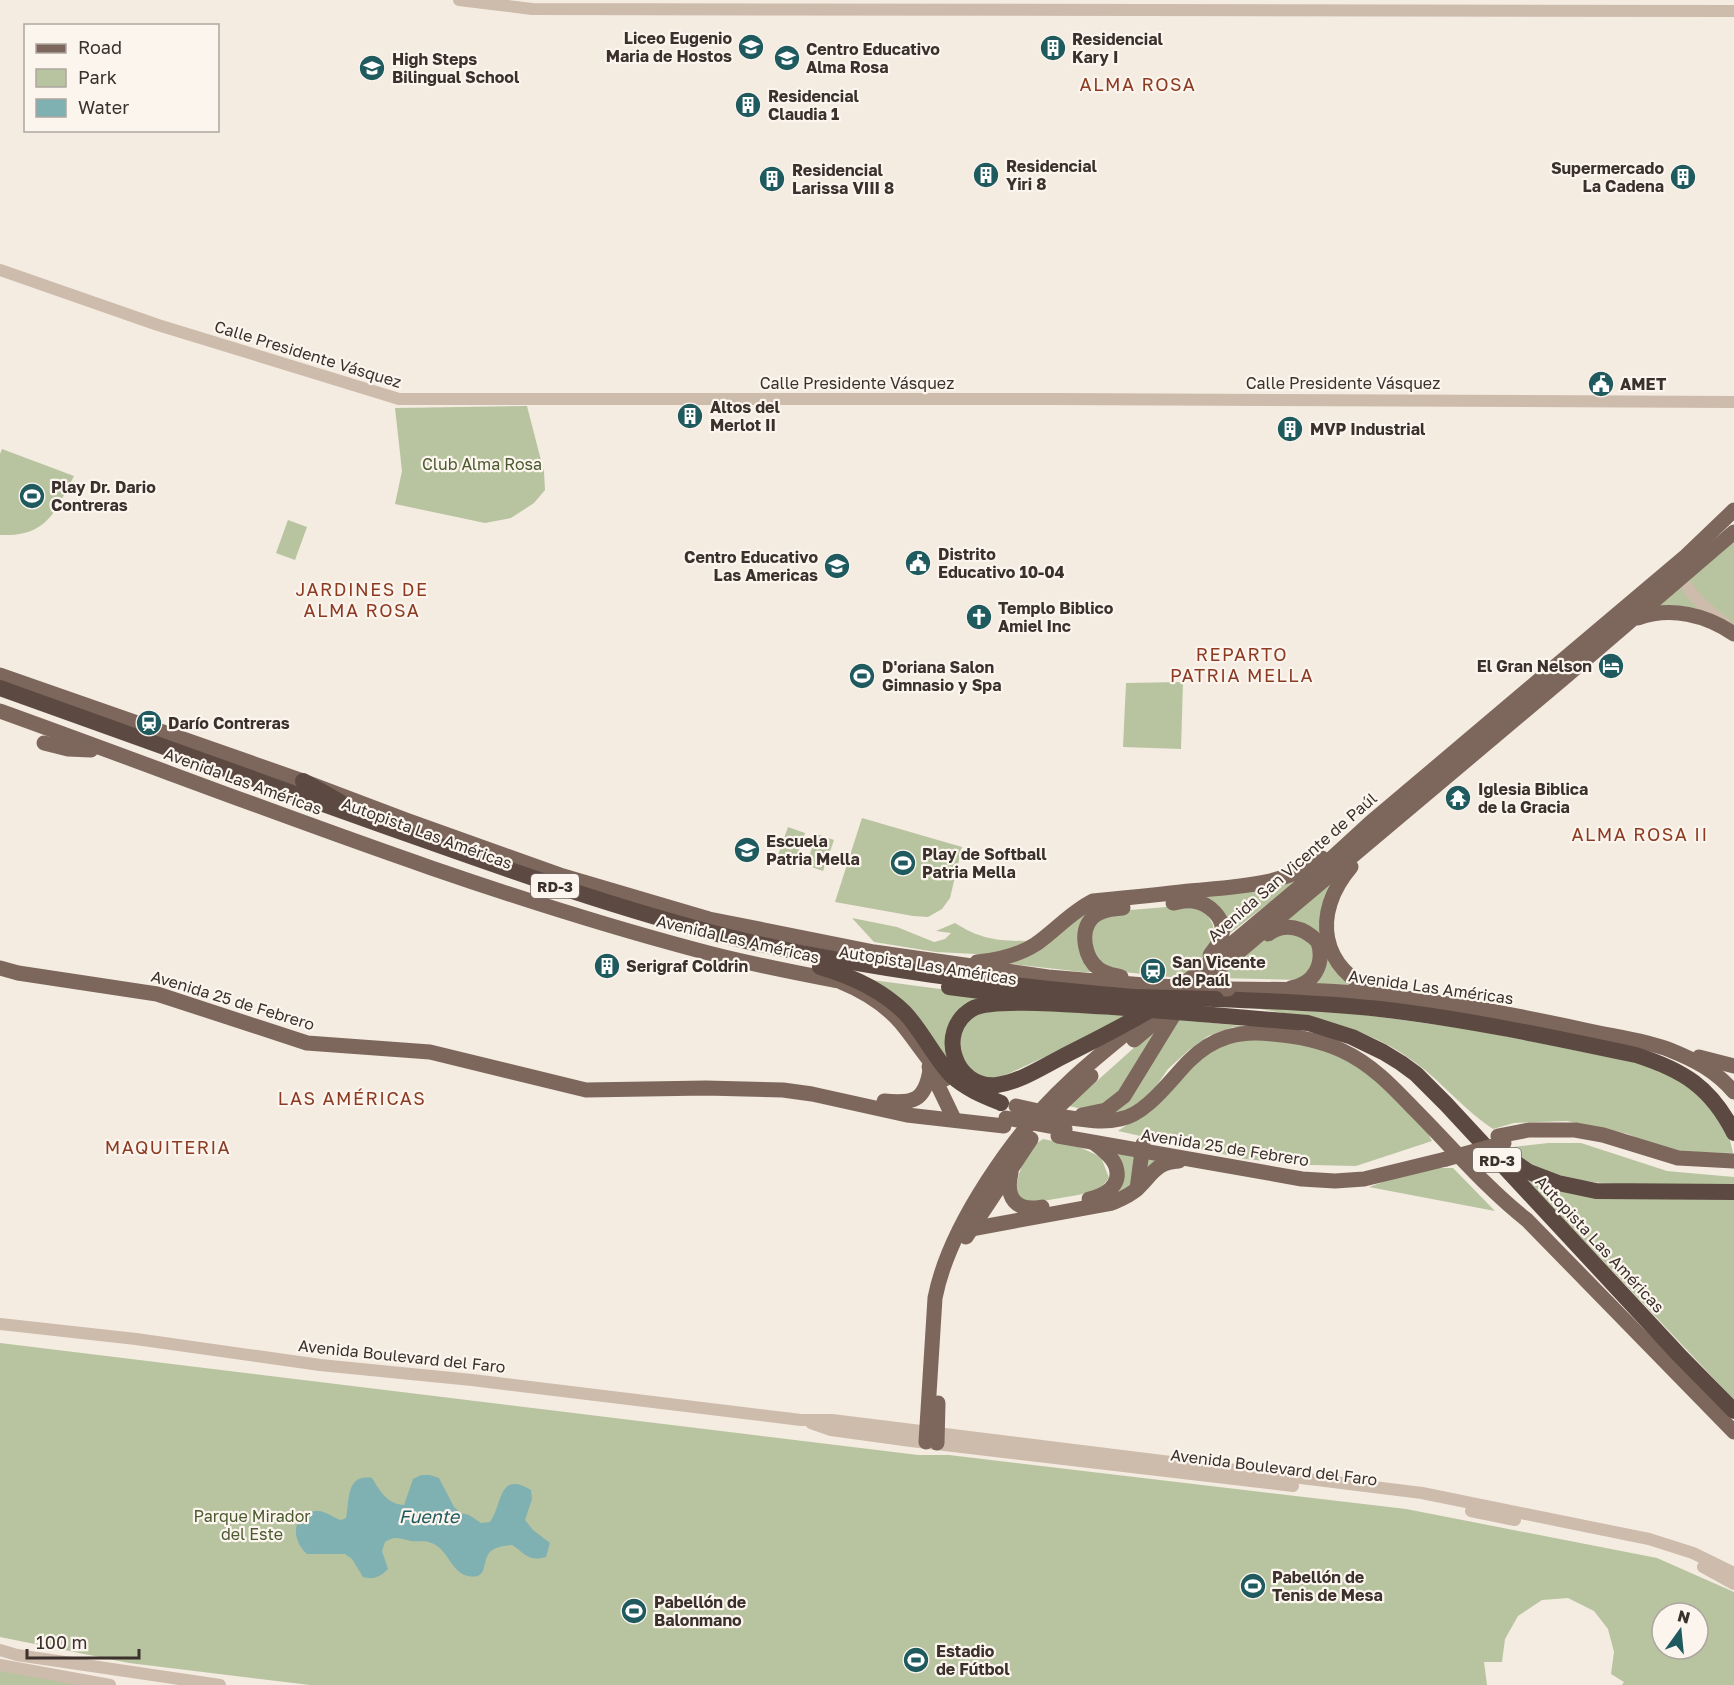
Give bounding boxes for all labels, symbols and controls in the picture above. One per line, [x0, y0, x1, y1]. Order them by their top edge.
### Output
legend [24, 24, 219, 132]
place label: Liceo Eugenio Maria de Hostos [606, 28, 732, 66]
place label: Residencial Kary I [1072, 29, 1163, 67]
school or university icon: Liceo Eugenio Maria de Hostos [736, 32, 766, 62]
building icon: Residencial Kary I [1038, 33, 1068, 63]
text: Road [78, 36, 122, 58]
place label: Centro Educativo Alma Rosa [806, 39, 940, 77]
school or university icon: Centro Educativo Alma Rosa [772, 43, 802, 73]
place label: High Steps Bilingual School [392, 49, 520, 87]
school or university icon: High Steps Bilingual School [357, 53, 387, 83]
text: Park [78, 66, 117, 88]
district label: ALMA ROSA [1080, 73, 1196, 95]
place label: Residencial Claudia 1 [768, 86, 859, 124]
building icon: Residencial Claudia 1 [733, 90, 763, 120]
text: Water [78, 96, 129, 118]
place label: Residencial Yiri 8 [1006, 156, 1097, 194]
place label: Supermercado La Cadena [1551, 158, 1664, 196]
place label: Residencial Larissa VIII 8 [792, 160, 894, 198]
building icon: Residencial Yiri 8 [971, 160, 1001, 190]
building icon: Supermercado La Cadena [1668, 162, 1698, 192]
building icon: Residencial Larissa VIII 8 [757, 164, 787, 194]
street label: Calle Presidente Vásquez [212, 316, 404, 392]
public building icon: AMET [1586, 369, 1616, 399]
street label: Calle Presidente Vásquez [760, 373, 954, 393]
street label: Calle Presidente Vásquez [1246, 373, 1440, 393]
place label: AMET [1620, 374, 1667, 394]
place label: Altos del Merlot II [710, 397, 780, 435]
building icon: Altos del Merlot II [675, 401, 705, 431]
building icon: MVP Industrial [1275, 414, 1305, 444]
place label: MVP Industrial [1310, 419, 1426, 439]
park label: Club Alma Rosa [422, 454, 542, 474]
place label: Play Dr. Dario Contreras [51, 477, 156, 515]
sports icon: Play Dr. Dario Contreras [17, 481, 47, 511]
place label: Distrito Educativo 10-04 [938, 544, 1065, 582]
place label: Centro Educativo Las Americas [684, 547, 818, 585]
public building icon: Distrito Educativo 10-04 [903, 548, 933, 578]
school or university icon: Centro Educativo Las Americas [822, 551, 852, 581]
district label: JARDINES DE ALMA ROSA [296, 578, 428, 621]
place label: Templo Biblico Amiel Inc [998, 598, 1114, 636]
church icon: Templo Biblico Amiel Inc [964, 602, 994, 632]
district label: REPARTO PATRIA MELLA [1170, 643, 1314, 686]
hotel icon: El Gran Nelson [1596, 651, 1626, 681]
place label: El Gran Nelson [1477, 656, 1592, 676]
place label: D'oriana Salon Gimnasio y Spa [882, 657, 1002, 695]
sports icon: D'oriana Salon Gimnasio y Spa [847, 661, 877, 691]
station icon: Darío Contreras [134, 708, 164, 738]
place label: Darío Contreras [168, 713, 290, 733]
street label: Avenida Las Américas [161, 743, 325, 819]
place label: Iglesia Biblica de la Gracia [1478, 779, 1588, 817]
temple icon: Iglesia Biblica de la Gracia [1443, 783, 1473, 813]
street label: Avenida San Vicente de Paúl [1203, 788, 1381, 946]
street label: Autopista Las Américas [339, 793, 515, 873]
district label: ALMA ROSA II [1571, 823, 1709, 845]
place label: Escuela Patria Mella [766, 831, 860, 869]
school or university icon: Escuela Patria Mella [732, 835, 762, 865]
place label: Play de Softball Patria Mella [922, 844, 1047, 882]
sports icon: Play de Softball Patria Mella [888, 848, 918, 878]
road number: RD-3 [531, 874, 579, 898]
street label: Avenida Las Américas [655, 911, 821, 967]
street label: Autopista Las Américas [838, 941, 1018, 989]
building icon: Serigraf Coldrin [592, 951, 622, 981]
place label: San Vicente de Paúl [1172, 952, 1266, 990]
place label: Serigraf Coldrin [626, 956, 748, 976]
station icon: San Vicente de Paúl [1138, 956, 1168, 986]
street label: Avenida 25 de Febrero [149, 966, 317, 1034]
street label: Avenida Las Américas [1347, 966, 1515, 1008]
district label: LAS AMÉRICAS [278, 1087, 426, 1109]
street label: Avenida 25 de Febrero [1140, 1124, 1310, 1170]
district label: MAQUITERIA [105, 1136, 231, 1158]
road number: RD-3 [1473, 1148, 1521, 1172]
street label: Autopista Las Américas [1531, 1171, 1669, 1317]
street label: Avenida Boulevard del Faro [297, 1335, 507, 1377]
street label: Avenida Boulevard del Faro [1169, 1444, 1379, 1490]
water label: Fuente [399, 1505, 461, 1527]
park label: Parque Mirador del Este [193, 1506, 311, 1544]
place label: Pabellón de Tenis de Mesa [1272, 1567, 1383, 1605]
sports icon: Pabellón de Tenis de Mesa [1238, 1571, 1268, 1601]
place label: Pabellón de Balonmano [654, 1592, 746, 1630]
sports icon: Pabellón de Balonmano [619, 1596, 649, 1626]
north arrow [1650, 1601, 1710, 1661]
text: N [1675, 1605, 1692, 1628]
scale bar [27, 1622, 140, 1660]
text: 100 m [36, 1631, 87, 1653]
place label: Estadio de Fútbol [936, 1641, 1010, 1679]
sports icon: Estadio de Fútbol [901, 1645, 931, 1675]

